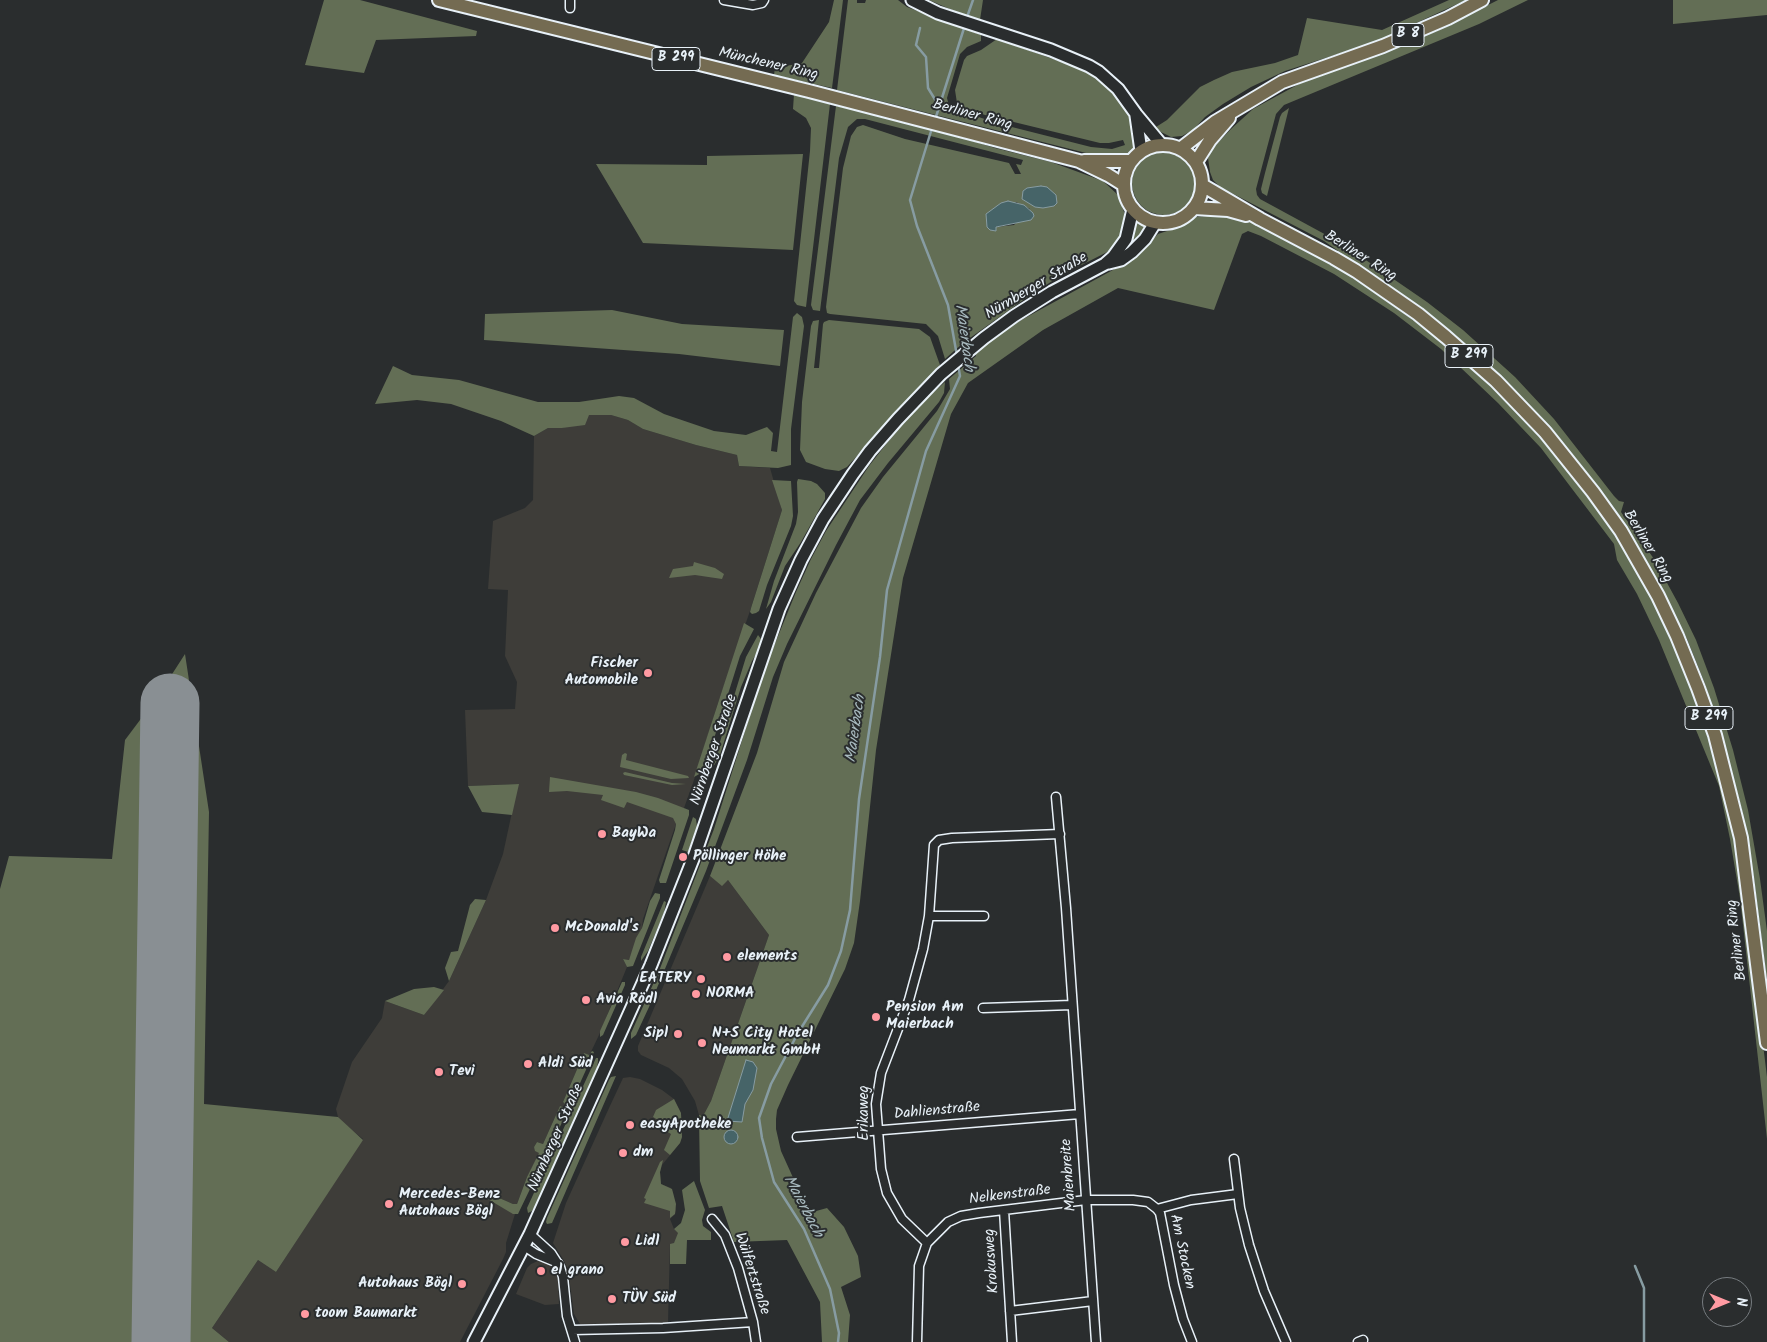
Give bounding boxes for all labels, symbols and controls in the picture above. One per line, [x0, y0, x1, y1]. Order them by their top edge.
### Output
road number: B 8 [1392, 24, 1424, 46]
street label: Münchener Ring [716, 45, 820, 85]
road number: B 299 [652, 48, 700, 70]
street label: Berliner Ring [930, 97, 1014, 135]
street label: Berliner Ring [1321, 228, 1399, 286]
street label: Nürnberger Straße [983, 249, 1091, 325]
water label: Maierbach [949, 303, 977, 373]
road number: B 299 [1445, 344, 1493, 368]
street label: Berliner Ring [1618, 507, 1676, 587]
place label: Fischer Automobile [565, 655, 638, 690]
marker: Fischer Automobile [642, 667, 654, 679]
street label: Nürnberger Straße [688, 692, 742, 808]
water label: Maierbach [843, 694, 871, 764]
road number: B 299 [1685, 706, 1733, 730]
place label: BayWa [612, 825, 656, 843]
marker: BayWa [596, 828, 608, 840]
place label: Pöllinger Höhe [693, 848, 786, 866]
marker: Pöllinger Höhe [677, 851, 689, 863]
street label: Berliner Ring [1724, 898, 1752, 982]
place label: McDonald's [565, 919, 639, 937]
marker: McDonald's [549, 922, 561, 934]
place label: elements [737, 948, 797, 966]
marker: elements [721, 951, 733, 963]
place label: EATERY [639, 970, 691, 988]
marker: EATERY [695, 973, 707, 985]
place label: NORMA [706, 985, 755, 1003]
marker: NORMA [690, 988, 702, 1000]
place label: Avia Rödl [596, 991, 657, 1009]
marker: Avia Rödl [580, 994, 592, 1006]
place label: Pension Am Maierbach [886, 999, 963, 1034]
marker: Pension Am Maierbach [870, 1011, 882, 1023]
place label: Sipl [644, 1025, 668, 1043]
place label: N+S City Hotel Neumarkt GmbH [712, 1025, 821, 1060]
marker: Sipl [672, 1028, 684, 1040]
marker: N+S City Hotel Neumarkt GmbH [696, 1037, 708, 1049]
place label: Aldi Süd [538, 1055, 593, 1073]
marker: Aldi Süd [522, 1058, 534, 1070]
place label: Tevi [449, 1063, 475, 1081]
marker: Tevi [433, 1066, 445, 1078]
street label: Nürnberger Straße [525, 1081, 589, 1195]
street label: Erikaweg [856, 1085, 874, 1141]
street label: Dahlienstraße [893, 1099, 981, 1125]
place label: easyApotheke [640, 1116, 731, 1134]
marker: easyApotheke [624, 1119, 636, 1131]
street label: Maienbreite [1058, 1138, 1082, 1212]
place label: dm [633, 1144, 653, 1162]
marker: dm [617, 1147, 629, 1159]
water label: Maierbach [778, 1172, 826, 1242]
street label: Nelkenstraße [968, 1182, 1052, 1210]
place label: Mercedes-Benz Autohaus Bögl [399, 1186, 500, 1221]
marker: Mercedes-Benz Autohaus Bögl [383, 1198, 395, 1210]
street label: Am Stocken [1164, 1213, 1198, 1291]
street label: Krokusweg [982, 1228, 1004, 1294]
street label: Wülfertstraße [729, 1231, 773, 1317]
place label: Lidl [635, 1233, 659, 1251]
marker: Lidl [619, 1236, 631, 1248]
place label: el grano [551, 1262, 604, 1280]
marker: el grano [535, 1265, 547, 1277]
place label: Autohaus Bögl [358, 1275, 452, 1293]
north arrow [1702, 1277, 1752, 1327]
marker: Autohaus Bögl [456, 1278, 468, 1290]
place label: TÜV Süd [622, 1290, 676, 1308]
marker: TÜV Süd [606, 1293, 618, 1305]
text: N [1730, 1298, 1752, 1306]
place label: toom Baumarkt [315, 1305, 417, 1323]
marker: toom Baumarkt [299, 1308, 311, 1320]

